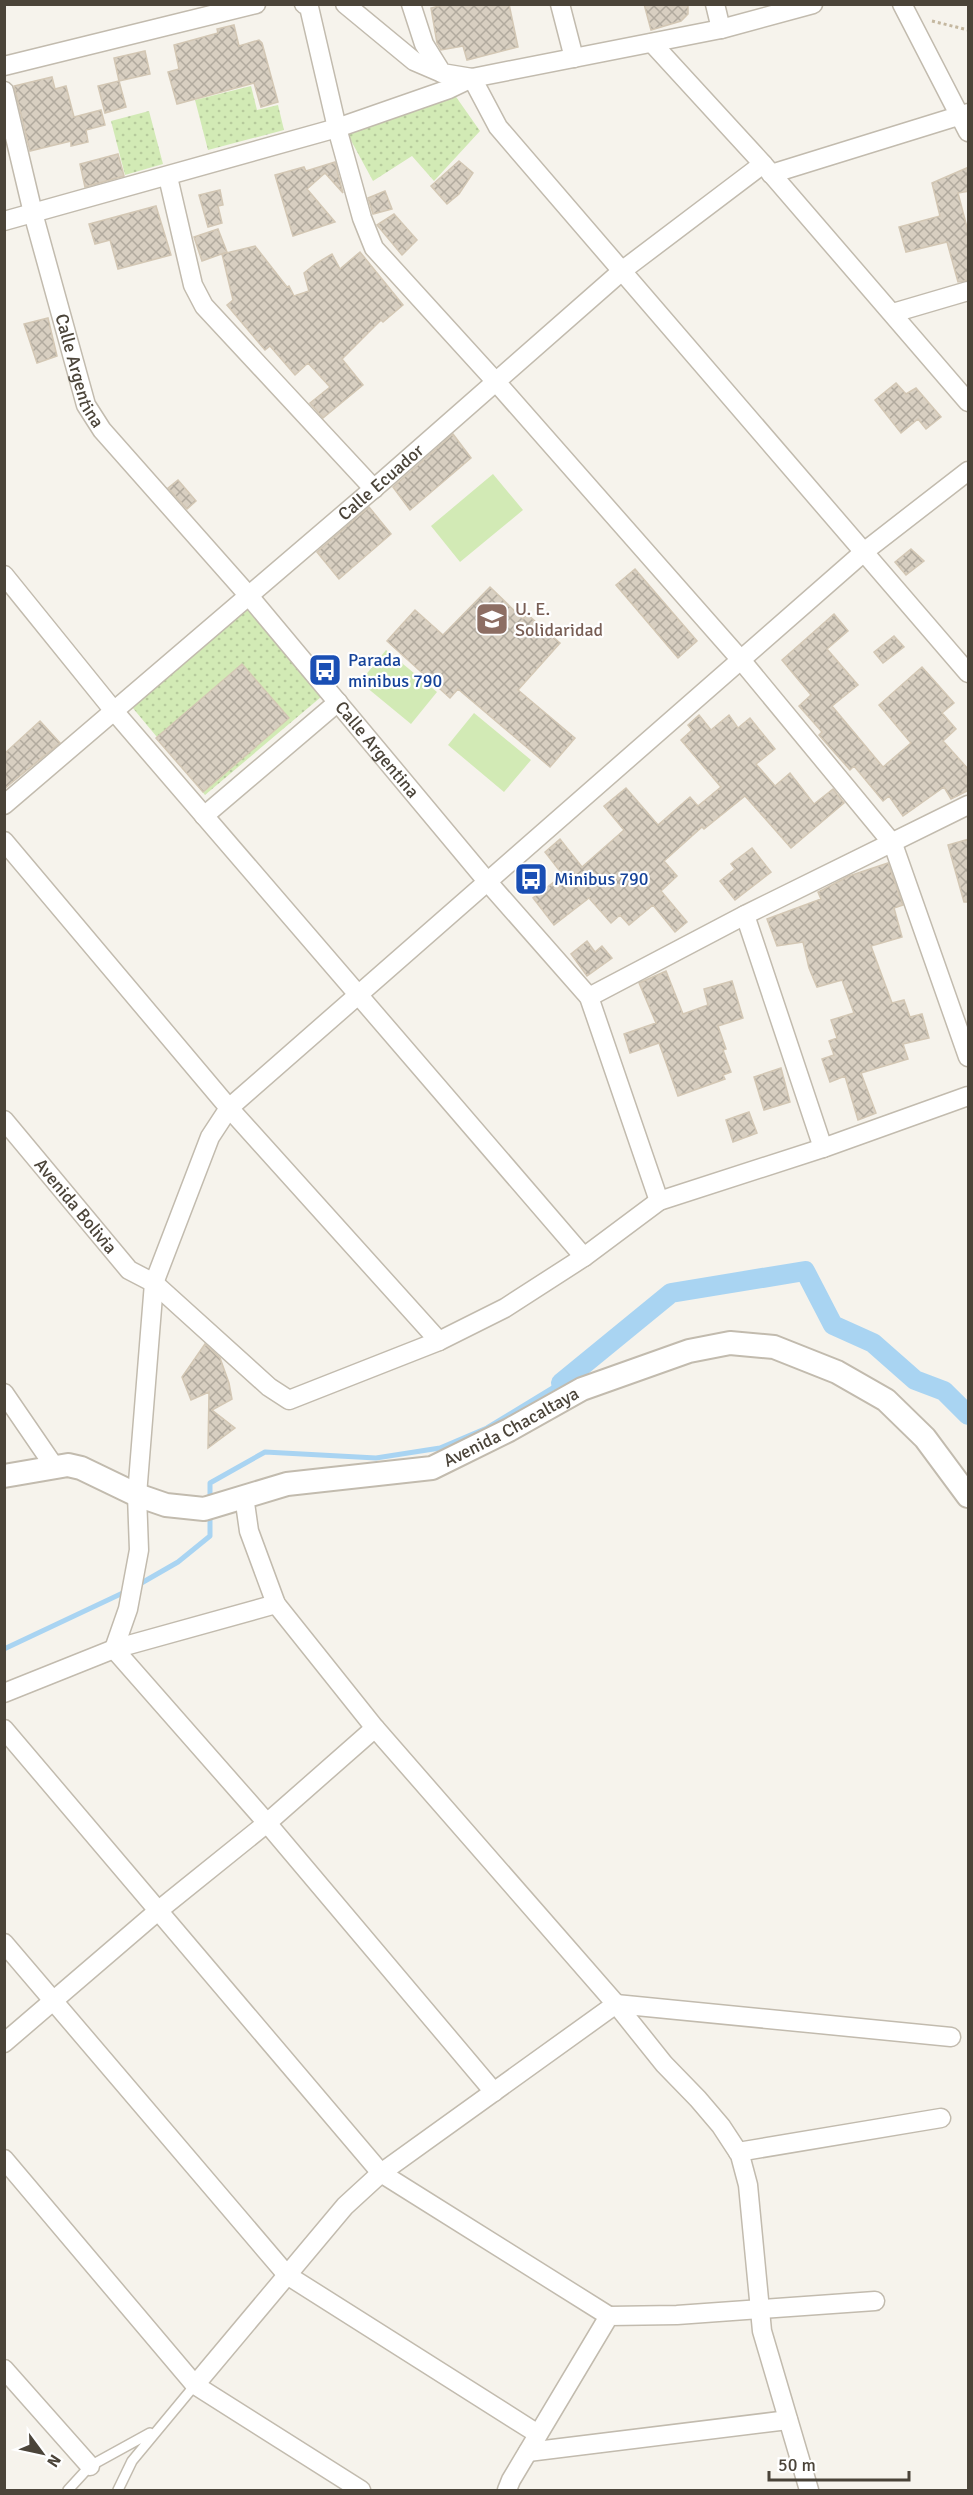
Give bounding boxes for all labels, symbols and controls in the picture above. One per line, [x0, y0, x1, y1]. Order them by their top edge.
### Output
street label: Calle Argentina [50, 311, 109, 432]
street label: Calle Ecuador [333, 439, 428, 525]
place label: U. E. Solidaridad [515, 598, 603, 641]
school or university icon: U. E. Solidaridad [474, 601, 510, 637]
place label: Parada minibus 790 [348, 649, 442, 692]
bus stop icon: Parada minibus 790 [307, 652, 343, 688]
street label: Calle Argentina [331, 697, 424, 802]
bus stop icon: Minibus 790 [513, 861, 549, 897]
place label: Minibus 790 [554, 868, 648, 890]
street label: Avenida Bolivia [30, 1154, 122, 1258]
street label: Avenida Chacaltaya [440, 1382, 583, 1472]
north arrow [12, 2423, 72, 2483]
scale bar [769, 2444, 908, 2482]
text: N [42, 2451, 65, 2471]
text: 50 m [778, 2454, 816, 2476]

